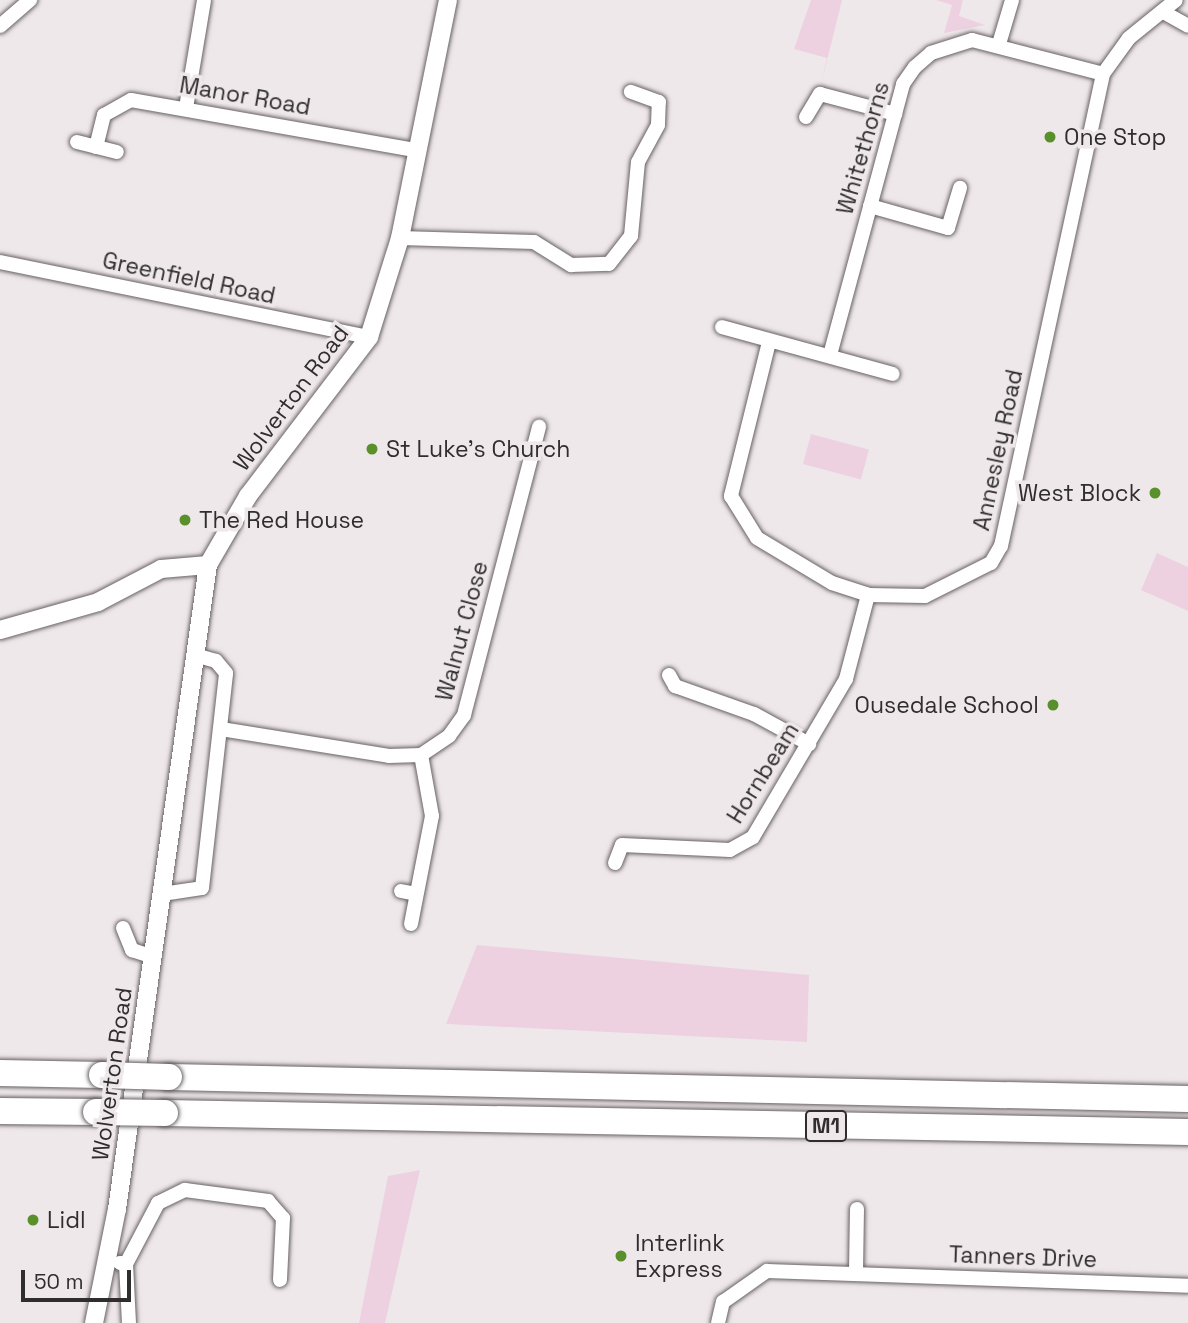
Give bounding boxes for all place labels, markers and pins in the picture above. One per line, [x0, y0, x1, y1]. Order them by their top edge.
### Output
place label: One Stop [1064, 123, 1166, 151]
marker: One Stop [1042, 129, 1058, 145]
place label: St Luke's Church [386, 435, 570, 463]
marker: St Luke's Church [364, 441, 380, 457]
place label: West Block [1018, 479, 1141, 507]
marker: West Block [1147, 485, 1163, 501]
place label: The Red House [199, 506, 364, 534]
marker: The Red House [177, 512, 193, 528]
place label: Ousedale School [855, 691, 1039, 719]
marker: Ousedale School [1045, 697, 1061, 713]
place label: Lidl [47, 1206, 86, 1234]
marker: Lidl [25, 1212, 41, 1228]
place label: Interlink Express [635, 1229, 725, 1283]
marker: Interlink Express [613, 1248, 629, 1264]

